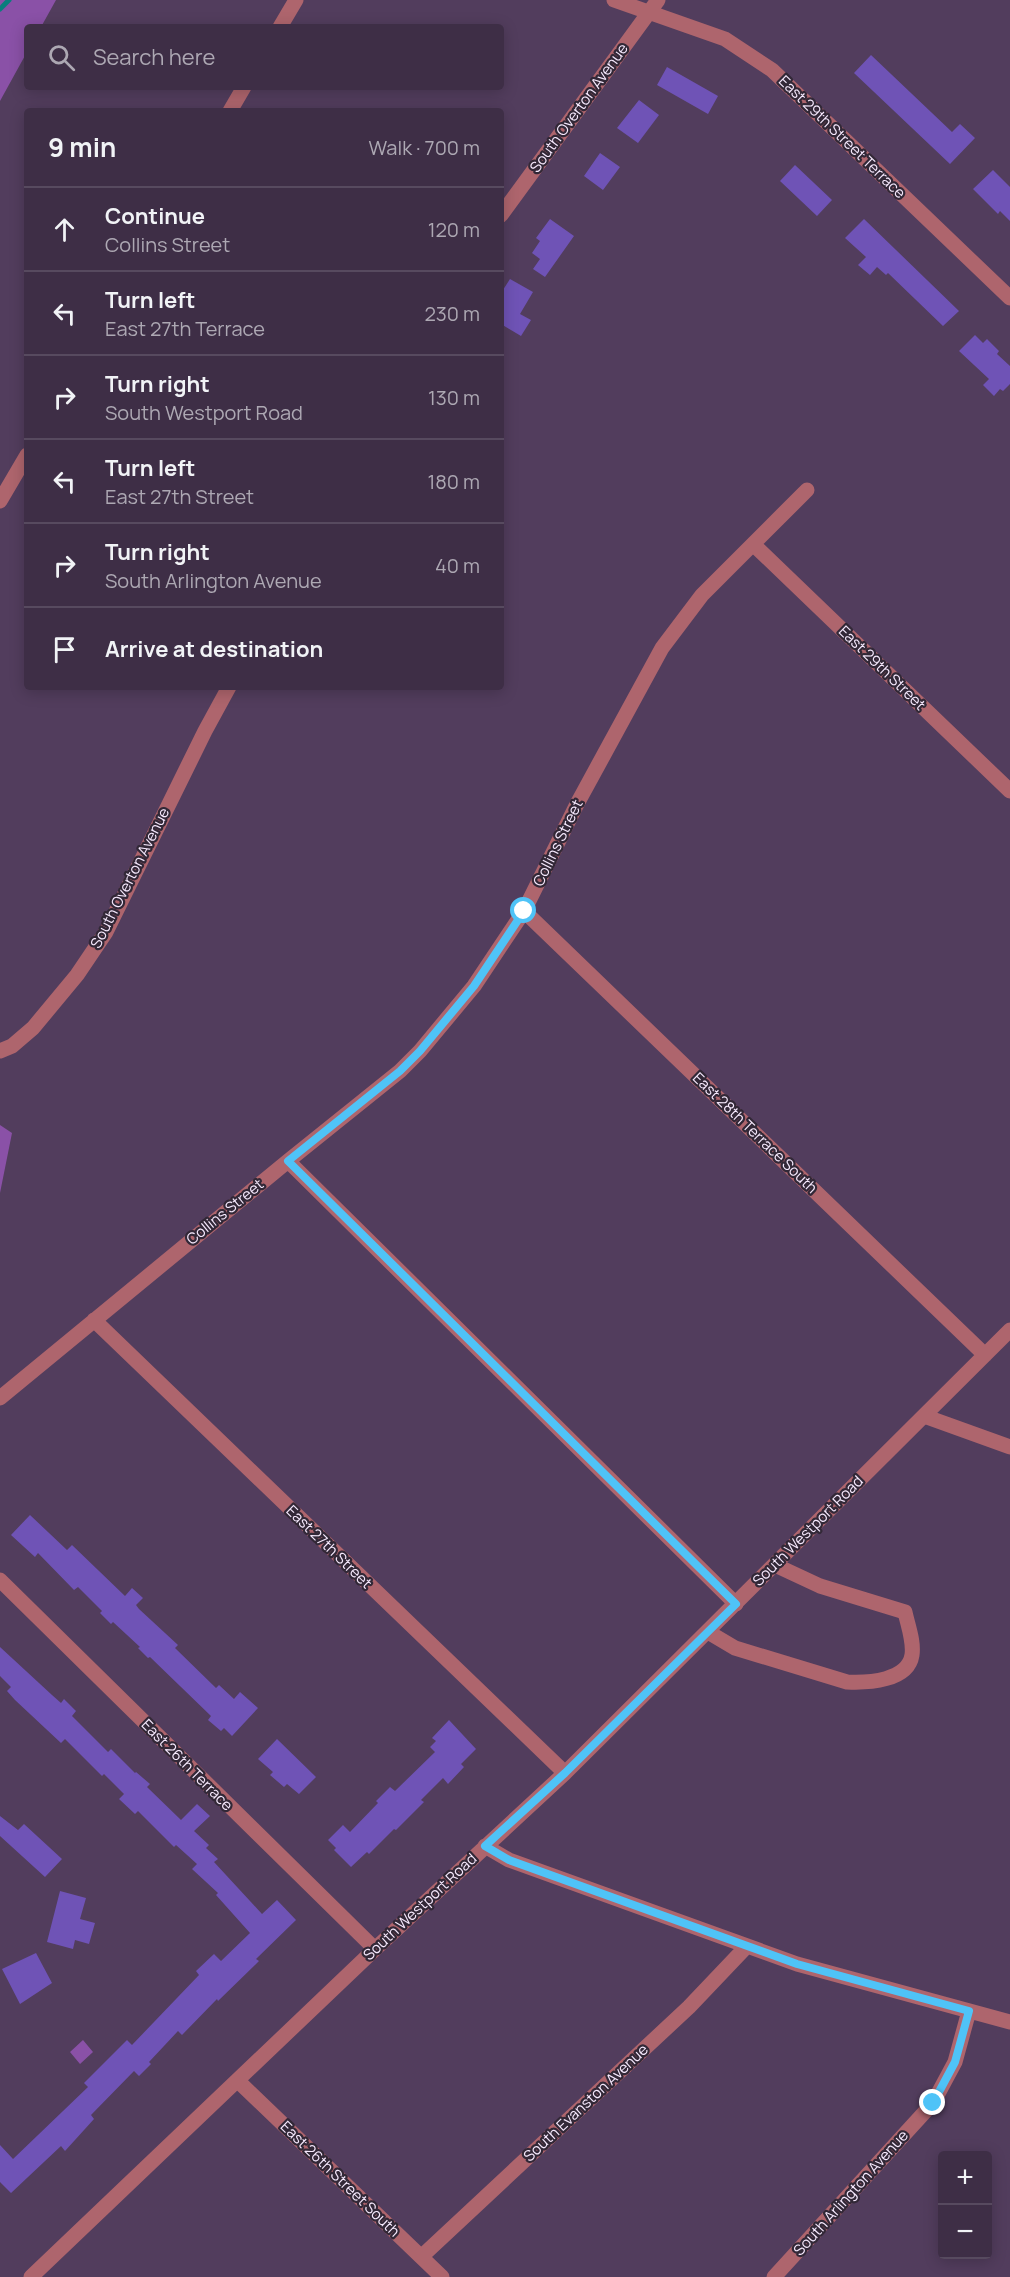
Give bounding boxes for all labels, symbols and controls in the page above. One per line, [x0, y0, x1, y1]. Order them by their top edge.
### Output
search box [24, 24, 504, 90]
street label: South Overton Avenue [525, 39, 633, 177]
icon: search [45, 41, 78, 74]
text: Search here [93, 42, 215, 72]
street label: East 29th Street Terrace [774, 70, 911, 203]
text: 9 min [48, 129, 116, 165]
text: Walk · 700 m [369, 134, 480, 161]
text: Continue [105, 201, 205, 231]
icon: ahead [48, 213, 81, 246]
text: 120 m [428, 216, 480, 243]
text: Collins Street [105, 231, 230, 258]
text: Turn left [105, 285, 195, 315]
icon: left [48, 297, 81, 330]
text: 230 m [424, 300, 480, 327]
text: East 27th Terrace [105, 315, 265, 342]
text: Turn right [105, 369, 210, 399]
icon: right [48, 381, 81, 414]
text: 130 m [428, 384, 480, 411]
text: South Westport Road [105, 399, 303, 426]
text: Turn left [105, 453, 195, 483]
icon: left [48, 465, 81, 498]
text: 180 m [427, 468, 480, 495]
text: East 27th Street [105, 483, 254, 510]
text: Turn right [105, 537, 210, 567]
icon: right [48, 549, 81, 582]
text: 40 m [435, 552, 480, 579]
text: South Arlington Avenue [105, 567, 322, 594]
street label: East 29th Street [834, 621, 931, 715]
icon: arrive [48, 633, 81, 666]
text: Arrive at destination [105, 634, 323, 664]
street label: Collins Street [528, 796, 588, 890]
street label: South Overton Avenue [85, 804, 174, 952]
route start [510, 897, 536, 923]
street label: East 28th Terrace South [688, 1067, 822, 1198]
street label: Collins Street [182, 1174, 268, 1249]
street label: South Westport Road [748, 1471, 868, 1591]
street label: East 27th Street [282, 1500, 377, 1593]
street label: East 26th Terrace [137, 1714, 238, 1815]
street label: South Westport Road [358, 1848, 481, 1965]
street label: South Evanston Avenue [519, 2039, 653, 2166]
route end [919, 2089, 945, 2115]
street label: East 26th Street South [276, 2116, 405, 2241]
street label: South Arlington Avenue [788, 2125, 913, 2260]
map controls [938, 2151, 992, 2259]
button: + [938, 2151, 992, 2205]
button: − [938, 2205, 992, 2259]

